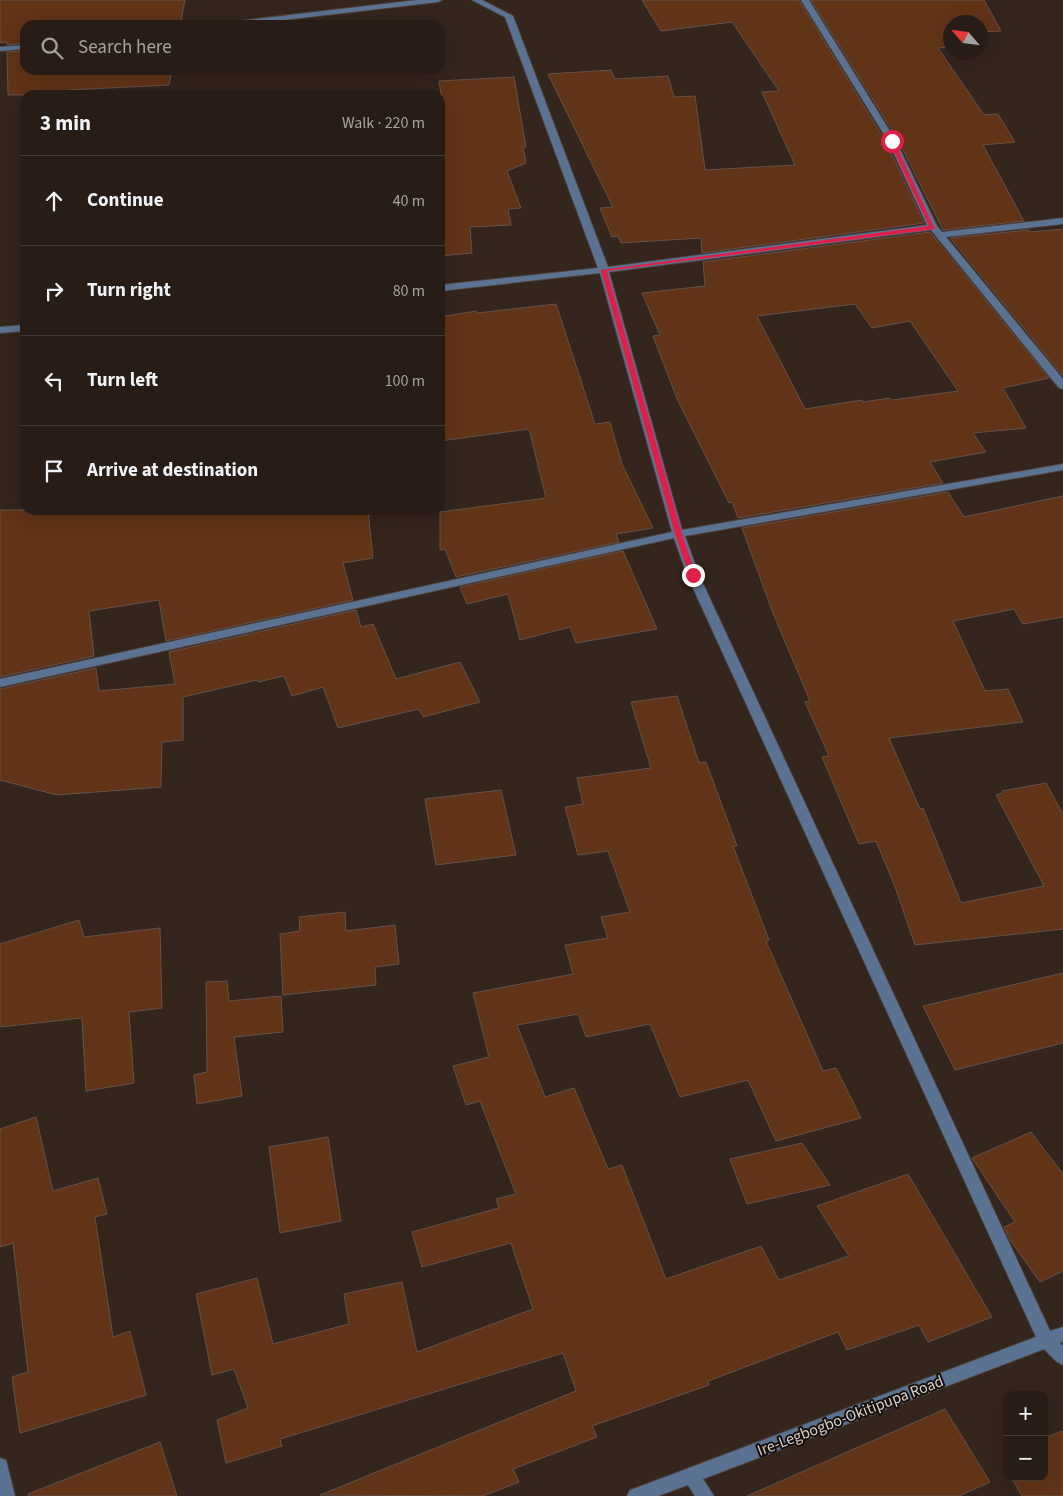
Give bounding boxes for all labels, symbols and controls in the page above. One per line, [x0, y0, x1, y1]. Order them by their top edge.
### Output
north arrow [943, 15, 988, 60]
search box [20, 20, 445, 75]
icon: search [38, 34, 66, 62]
text: Search here [78, 34, 172, 61]
text: 3 min [40, 108, 91, 138]
text: Walk · 220 m [342, 112, 425, 134]
route start [881, 130, 904, 153]
icon: ahead [40, 187, 68, 215]
text: Continue [87, 187, 164, 214]
text: 40 m [393, 190, 425, 212]
icon: right [40, 277, 68, 305]
text: Turn right [87, 277, 171, 304]
text: 80 m [393, 280, 425, 302]
icon: left [40, 367, 68, 395]
text: Turn left [87, 367, 158, 394]
text: 100 m [385, 370, 425, 392]
icon: arrive [40, 457, 68, 485]
text: Arrive at destination [87, 457, 258, 484]
route end [682, 564, 705, 587]
street label: Ire-Legbogbo-Okitipupa Road [754, 1370, 947, 1462]
map controls [1003, 1391, 1048, 1481]
button: + [1003, 1391, 1048, 1436]
button: − [1003, 1436, 1048, 1481]

